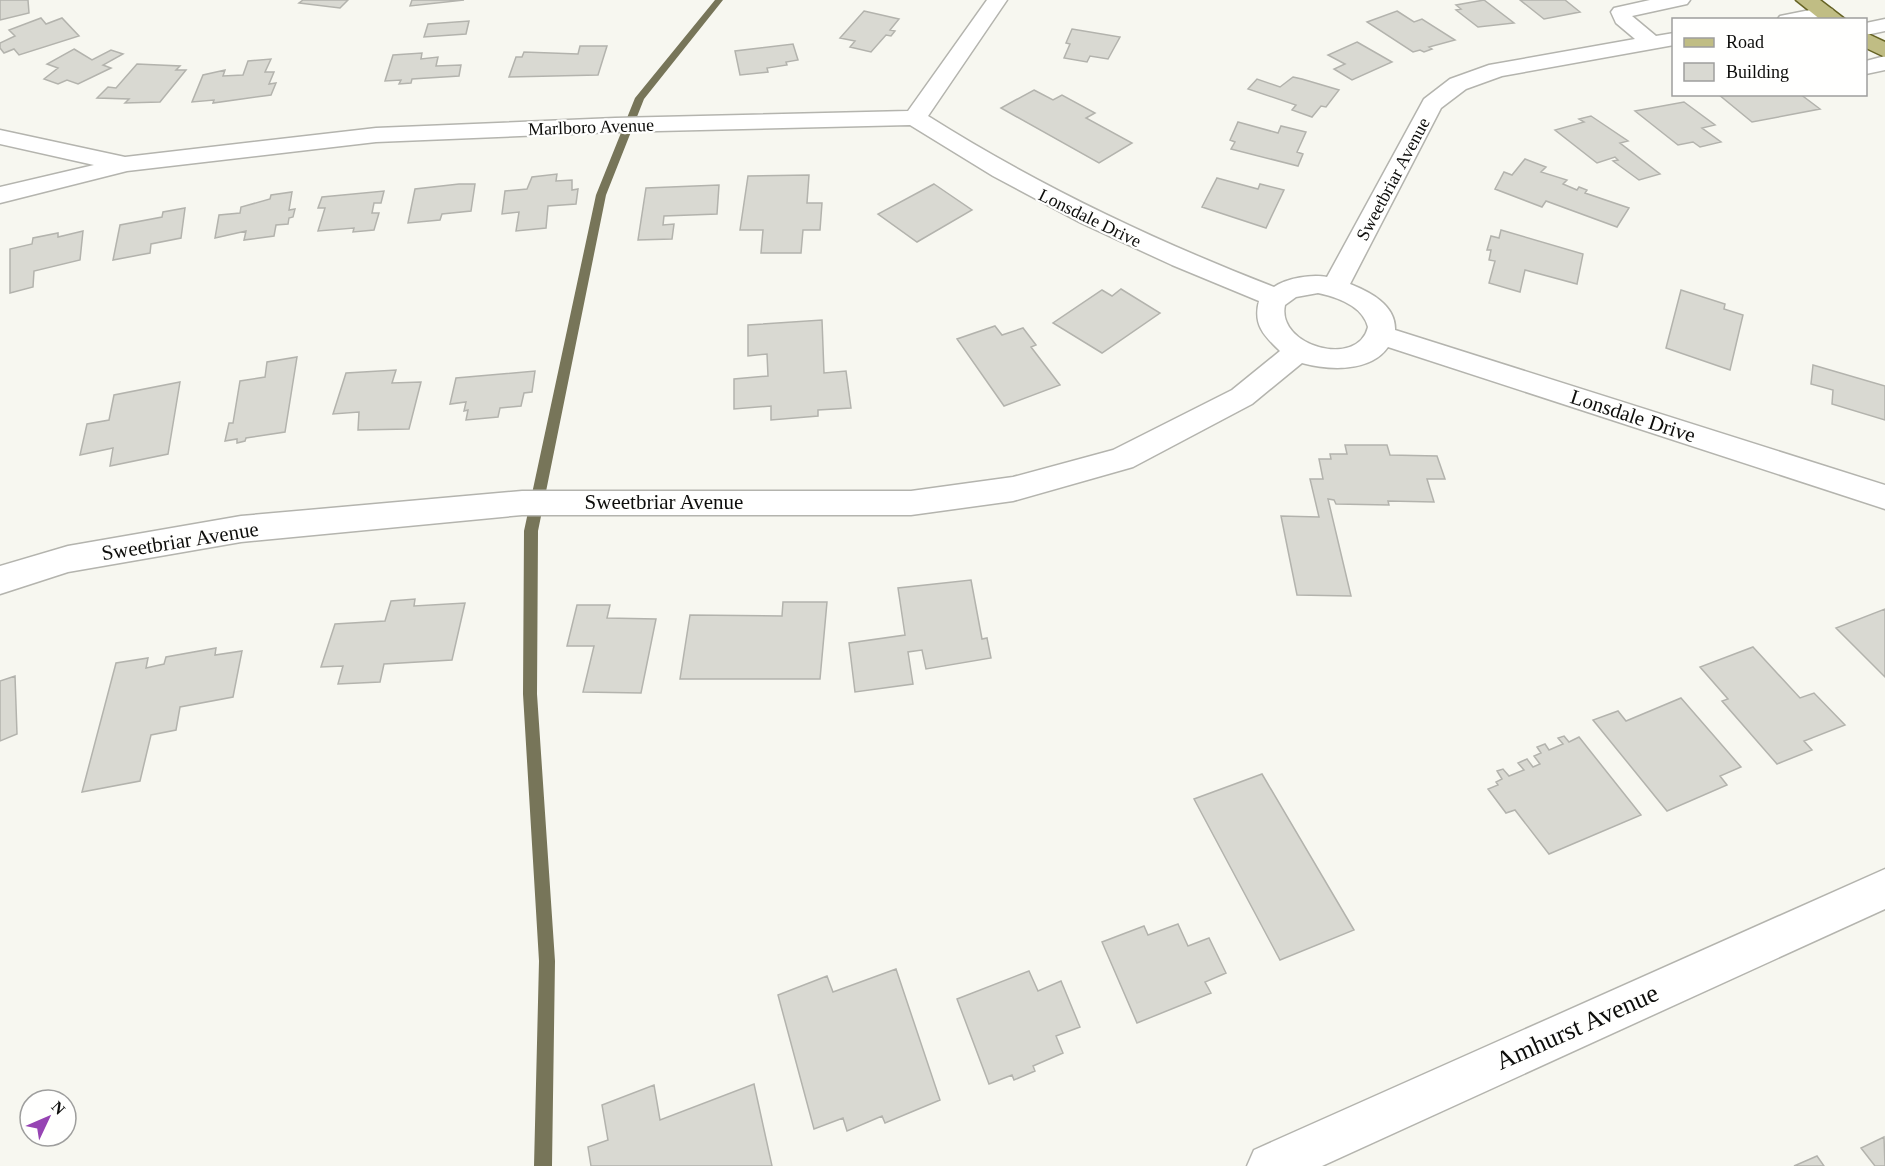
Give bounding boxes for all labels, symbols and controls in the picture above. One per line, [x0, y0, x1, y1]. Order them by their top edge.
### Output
legend [1672, 18, 1867, 96]
text: Road [1726, 32, 1764, 52]
text: Building [1726, 62, 1789, 82]
street label: Sweetbriar Avenue [1352, 114, 1434, 244]
street label: Marlboro Avenue [528, 115, 654, 139]
street label: Lonsdale Drive [1036, 185, 1144, 251]
street label: Lonsdale Drive [1567, 384, 1699, 448]
street label: Sweetbriar Avenue [585, 490, 743, 514]
street label: Sweetbriar Avenue [100, 517, 260, 565]
street label: Amhurst Avenue [1491, 978, 1663, 1076]
north arrow [18, 1088, 78, 1148]
text: N [48, 1098, 69, 1118]

